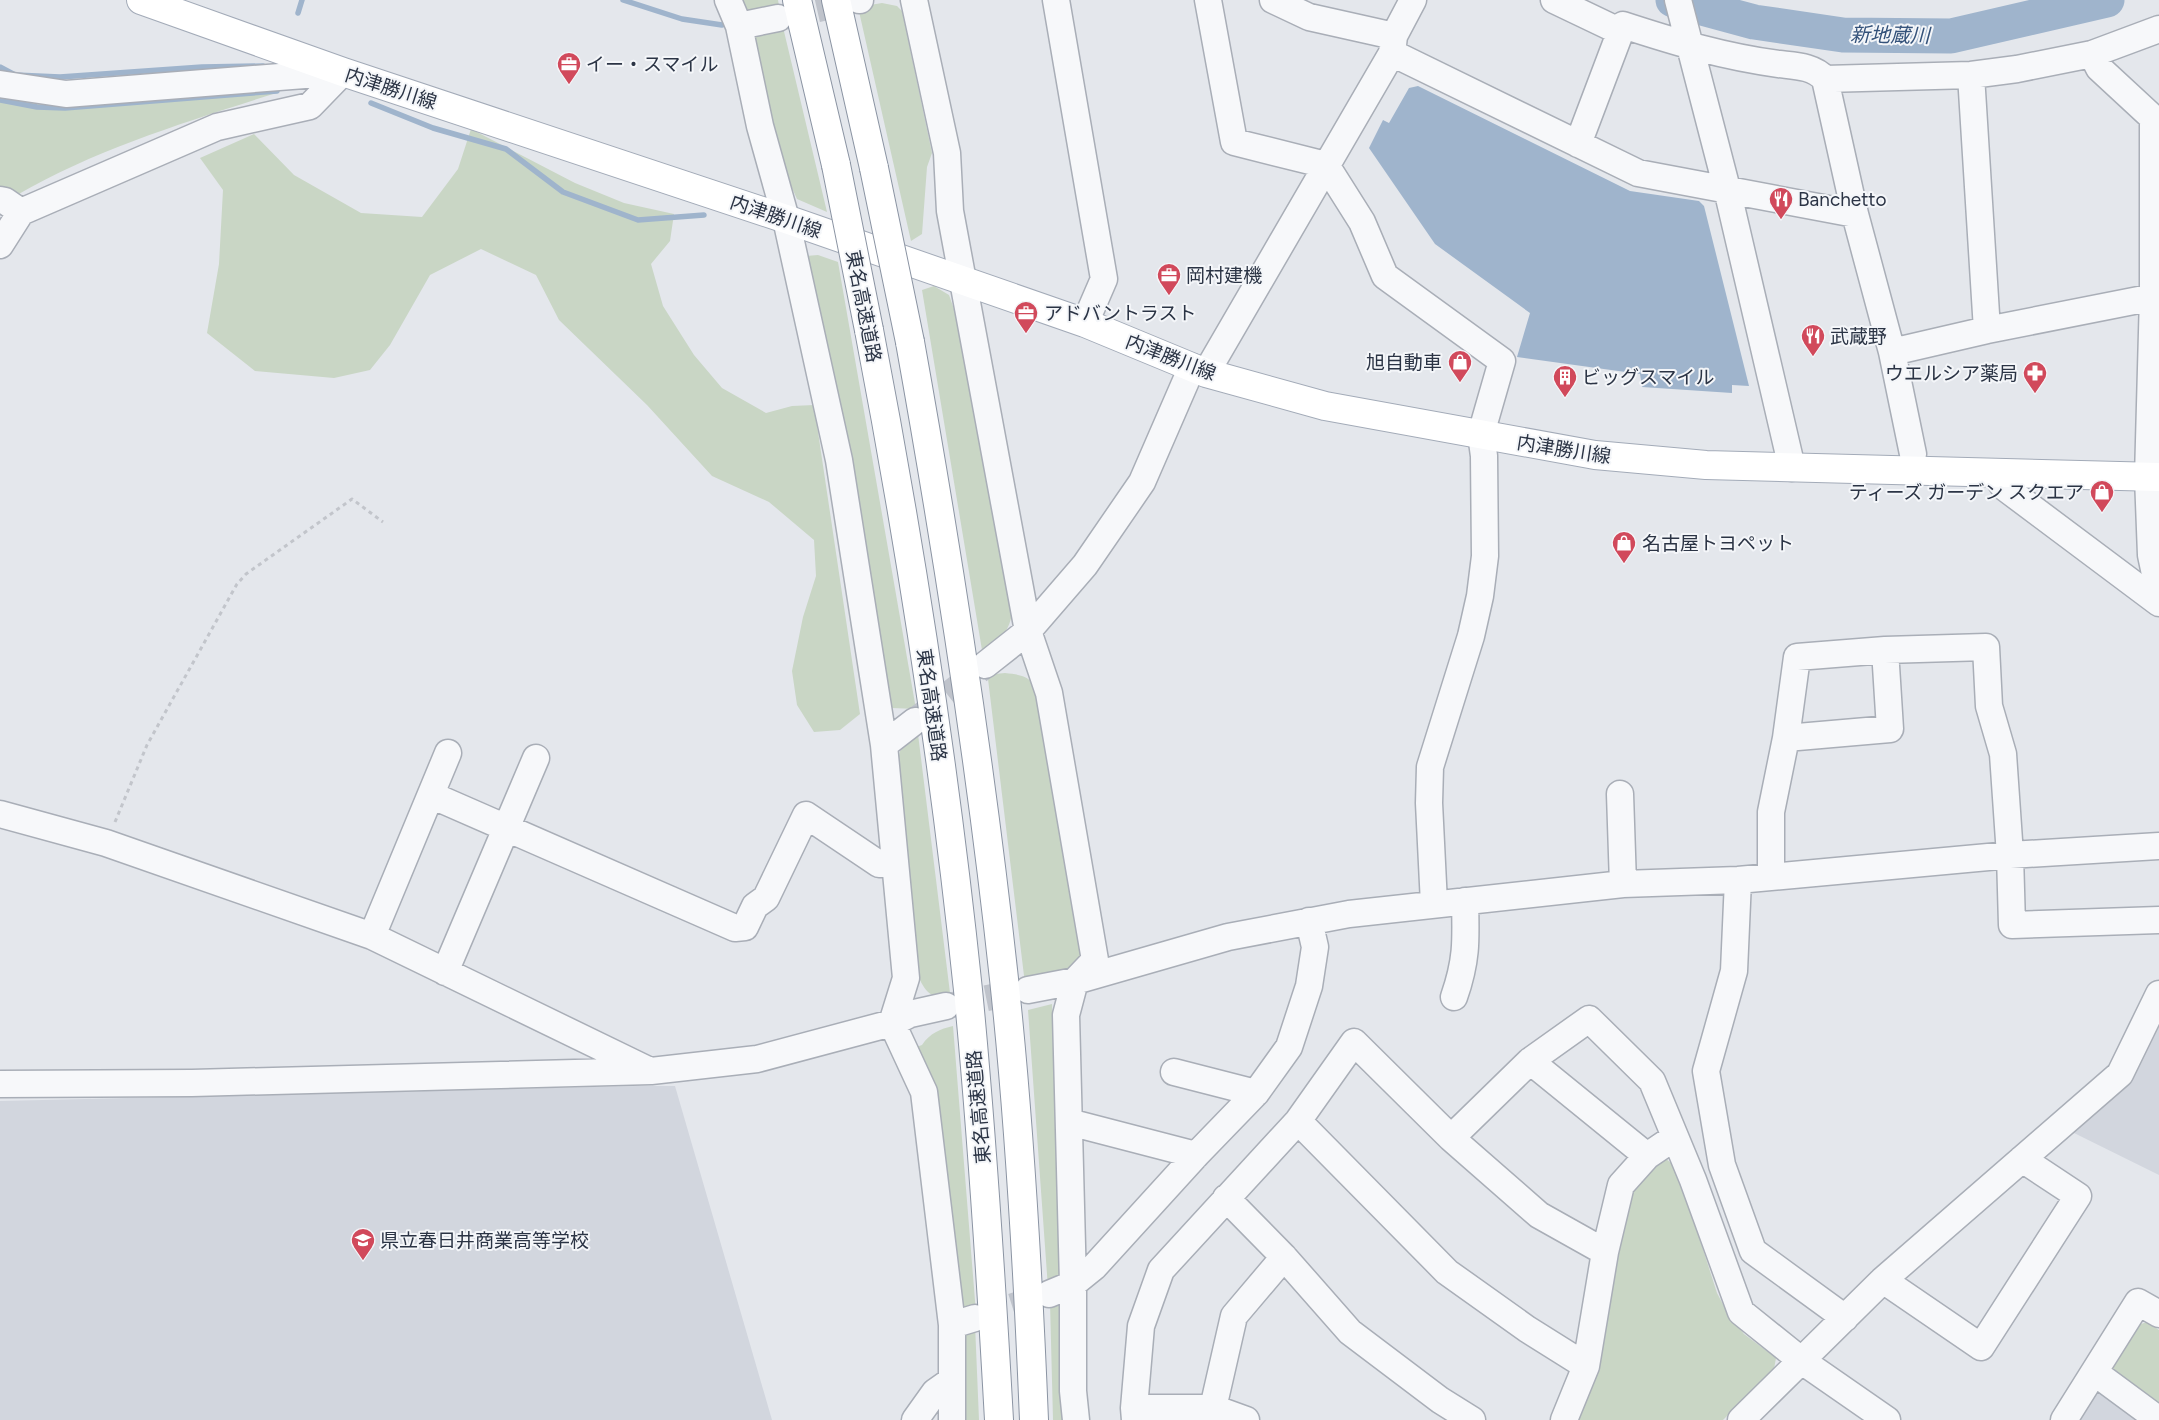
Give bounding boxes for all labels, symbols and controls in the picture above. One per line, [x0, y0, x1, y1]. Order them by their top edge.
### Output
water label: 新地蔵川 [1850, 22, 1932, 48]
office icon: イー・スマイル [556, 51, 582, 85]
place label: イー・スマイル [586, 53, 718, 76]
street label: 内津勝川線 [342, 63, 440, 114]
restaurant icon: Banchetto [1768, 186, 1794, 220]
place label: Banchetto [1798, 188, 1887, 211]
street label: 内津勝川線 [727, 190, 825, 243]
street label: 東名高速道路 [841, 248, 886, 364]
office icon: 岡村建機 [1156, 262, 1182, 296]
place label: 岡村建機 [1186, 264, 1262, 287]
office icon: アドバントラスト [1013, 300, 1039, 334]
place label: アドバントラスト [1044, 302, 1197, 325]
restaurant icon: 武蔵野 [1800, 323, 1826, 357]
place label: 武蔵野 [1830, 325, 1887, 348]
street label: 内津勝川線 [1122, 330, 1219, 385]
shop icon: 旭自動車 [1447, 349, 1473, 383]
place label: 旭自動車 [1366, 351, 1442, 374]
pharmacy icon: ウエルシア薬局 [2022, 360, 2048, 394]
place label: ウエルシア薬局 [1885, 362, 2018, 385]
building icon: ビッグスマイル [1552, 364, 1578, 398]
place label: ビッグスマイル [1582, 366, 1714, 389]
street label: 内津勝川線 [1515, 431, 1613, 468]
shop icon: ティーズ ガーデン スクエア [2089, 479, 2115, 513]
place label: ティーズ ガーデン スクエア [1849, 481, 2084, 504]
shop icon: 名古屋トヨペット [1611, 530, 1637, 564]
place label: 名古屋トヨペット [1642, 532, 1794, 555]
street label: 東名高速道路 [912, 647, 951, 763]
street label: 東名高速道路 [962, 1049, 995, 1165]
school or university icon: 県立春日井商業高等学校 [350, 1227, 376, 1261]
place label: 県立春日井商業高等学校 [380, 1229, 589, 1252]

